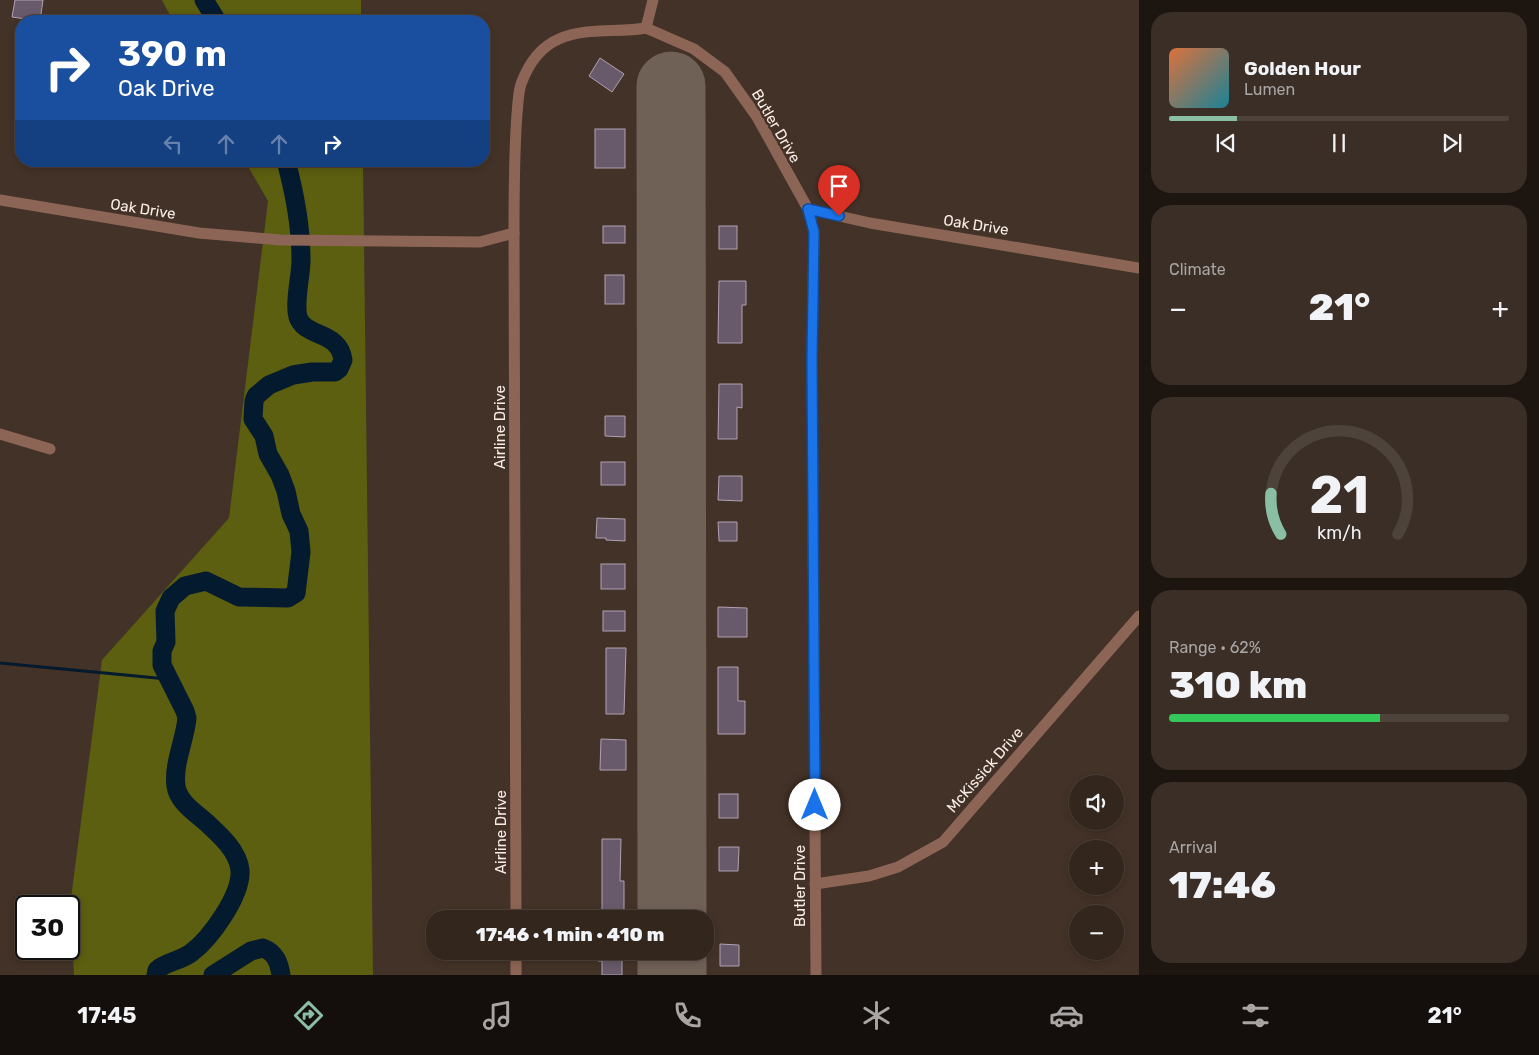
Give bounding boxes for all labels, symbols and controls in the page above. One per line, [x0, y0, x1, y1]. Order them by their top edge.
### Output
text: 390 m [118, 33, 227, 75]
icon: right [35, 35, 100, 100]
text: Golden Hour [1244, 57, 1361, 80]
text: Oak Drive [118, 75, 215, 102]
text: Lumen [1244, 80, 1295, 99]
street label: Butler Drive [748, 86, 804, 166]
icon: previous [1212, 129, 1240, 157]
icon: pause [1325, 129, 1353, 157]
icon: next [1438, 129, 1466, 157]
icon: left [159, 130, 187, 158]
icon: ahead [212, 130, 240, 158]
icon: ahead [265, 130, 293, 158]
icon: right [318, 130, 346, 158]
pin [818, 165, 860, 216]
icon: arrive [825, 172, 853, 200]
street label: Oak Drive [109, 195, 177, 223]
street label: Oak Drive [942, 211, 1010, 239]
text: Climate [1169, 260, 1226, 279]
text: 21° [1309, 284, 1370, 330]
text: − [1169, 292, 1187, 325]
text: + [1492, 292, 1509, 325]
street label: Airline Drive [491, 385, 509, 469]
text: 21 [1309, 464, 1369, 526]
text: km/h [1317, 522, 1361, 543]
text: Range · 62% [1169, 638, 1261, 657]
text: 310 km [1169, 662, 1307, 708]
street label: McKissick Drive [943, 724, 1027, 816]
map controls [1069, 775, 1124, 960]
button: sound [1069, 775, 1124, 830]
position arrow [788, 778, 840, 830]
street label: Airline Drive [492, 790, 510, 874]
text: Arrival [1169, 838, 1217, 857]
button: + [1069, 840, 1124, 895]
street label: Butler Drive [791, 845, 809, 927]
text: 17:46 [1169, 862, 1276, 908]
speed limit sign: 30 [15, 895, 80, 960]
button: − [1069, 905, 1124, 960]
text: 17:46 · 1 min · 410 m [476, 923, 664, 946]
icon: directions [291, 998, 326, 1033]
icon: music [480, 998, 515, 1033]
icon: phone [670, 998, 705, 1033]
icon: climate [859, 998, 894, 1033]
icon: car [1049, 998, 1084, 1033]
icon: filters [1238, 998, 1273, 1033]
text: 17:45 [77, 1002, 136, 1029]
text: 21° [1427, 1002, 1462, 1029]

